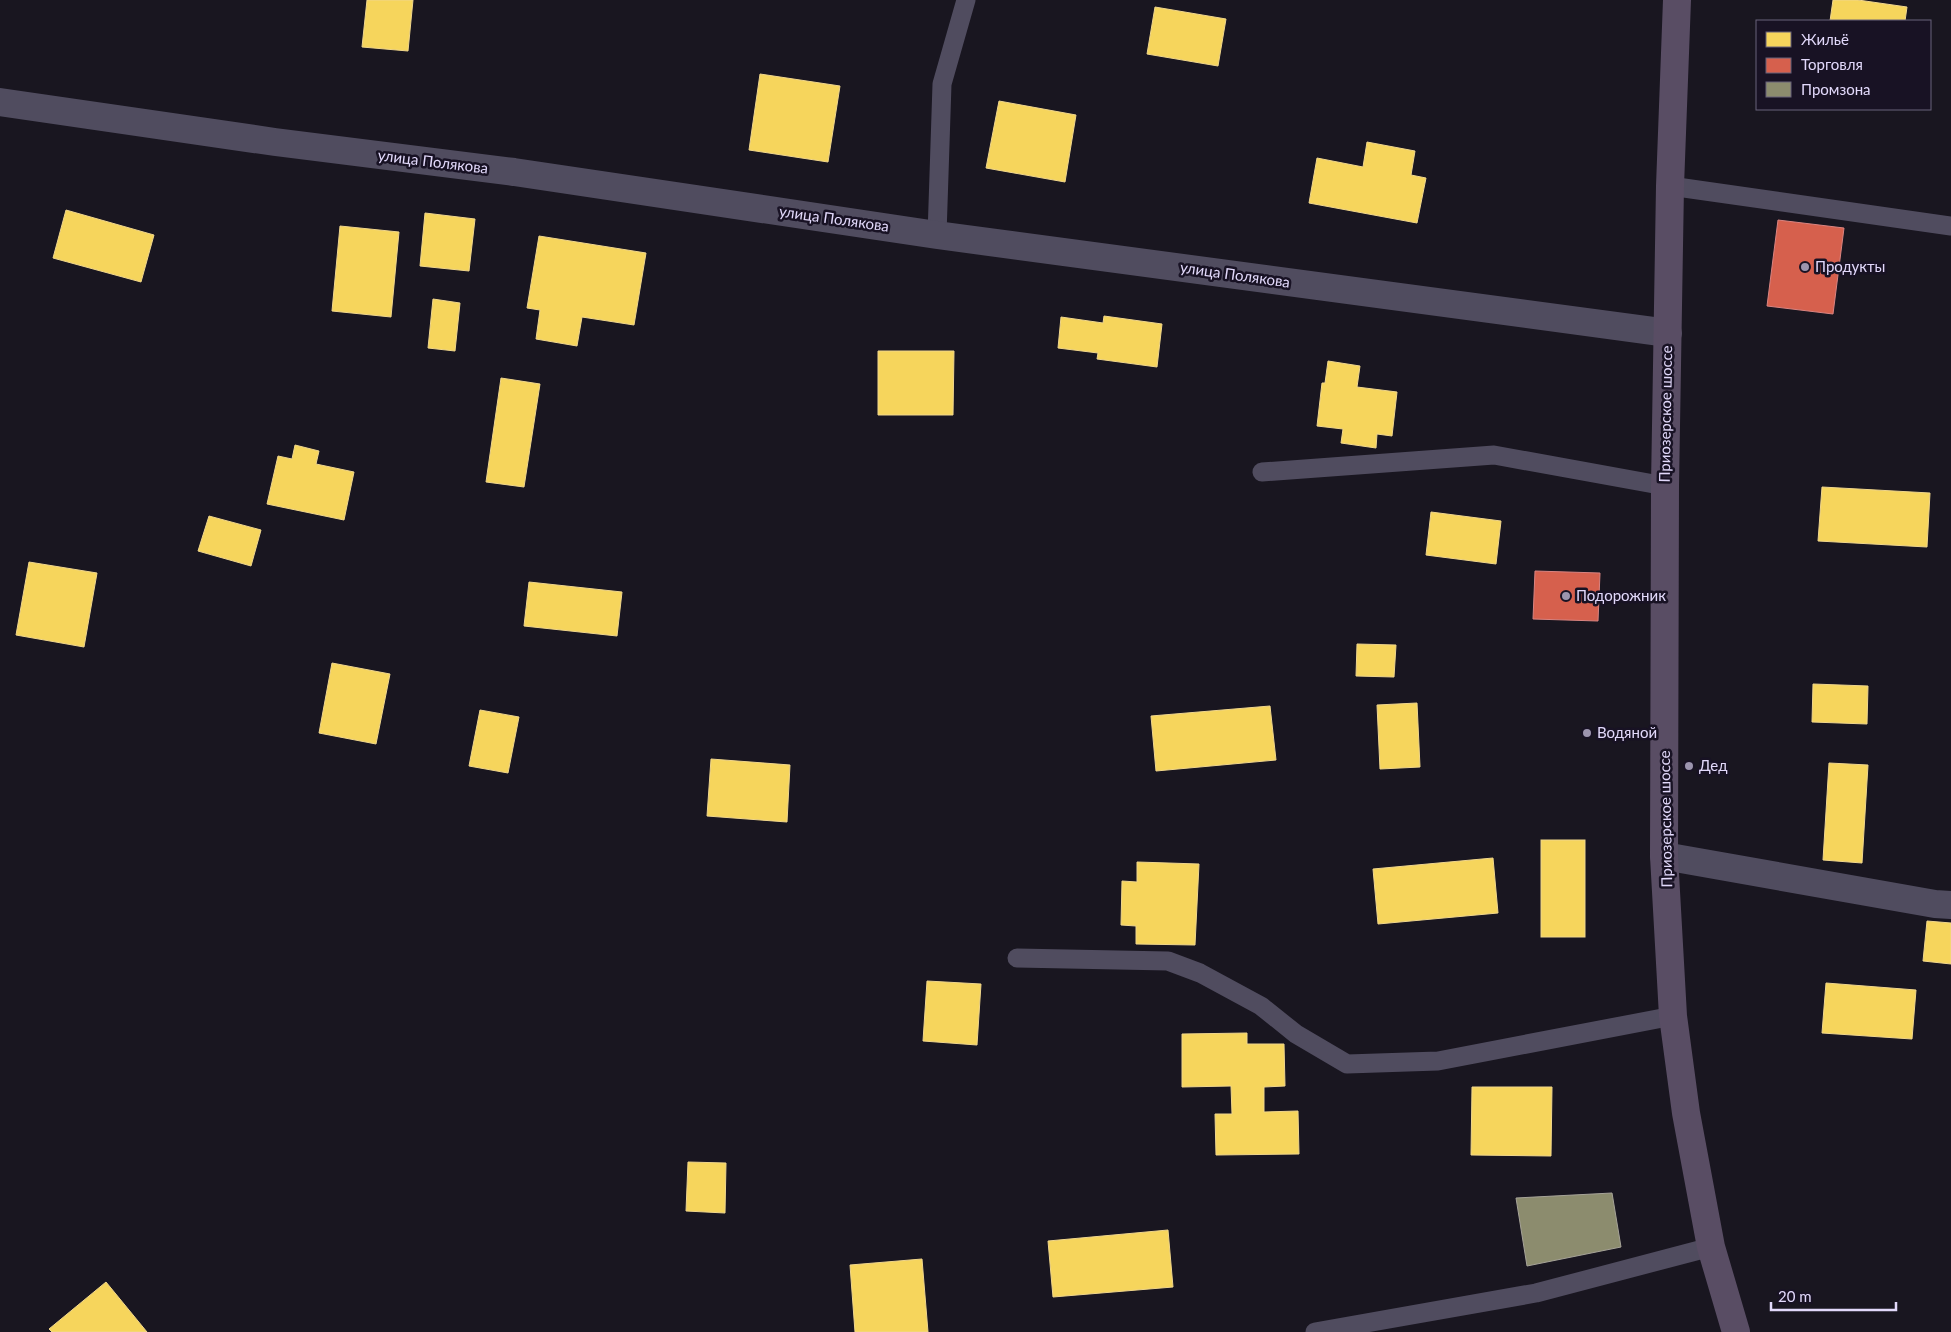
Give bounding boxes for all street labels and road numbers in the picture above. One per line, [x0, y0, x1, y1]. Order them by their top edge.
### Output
street label: улица Полякова [377, 145, 489, 177]
street label: улица Полякова [778, 201, 890, 235]
street label: улица Полякова [1179, 257, 1291, 291]
street label: Приозерское шоссе [1655, 345, 1675, 483]
street label: Приозерское шоссе [1655, 750, 1675, 888]

